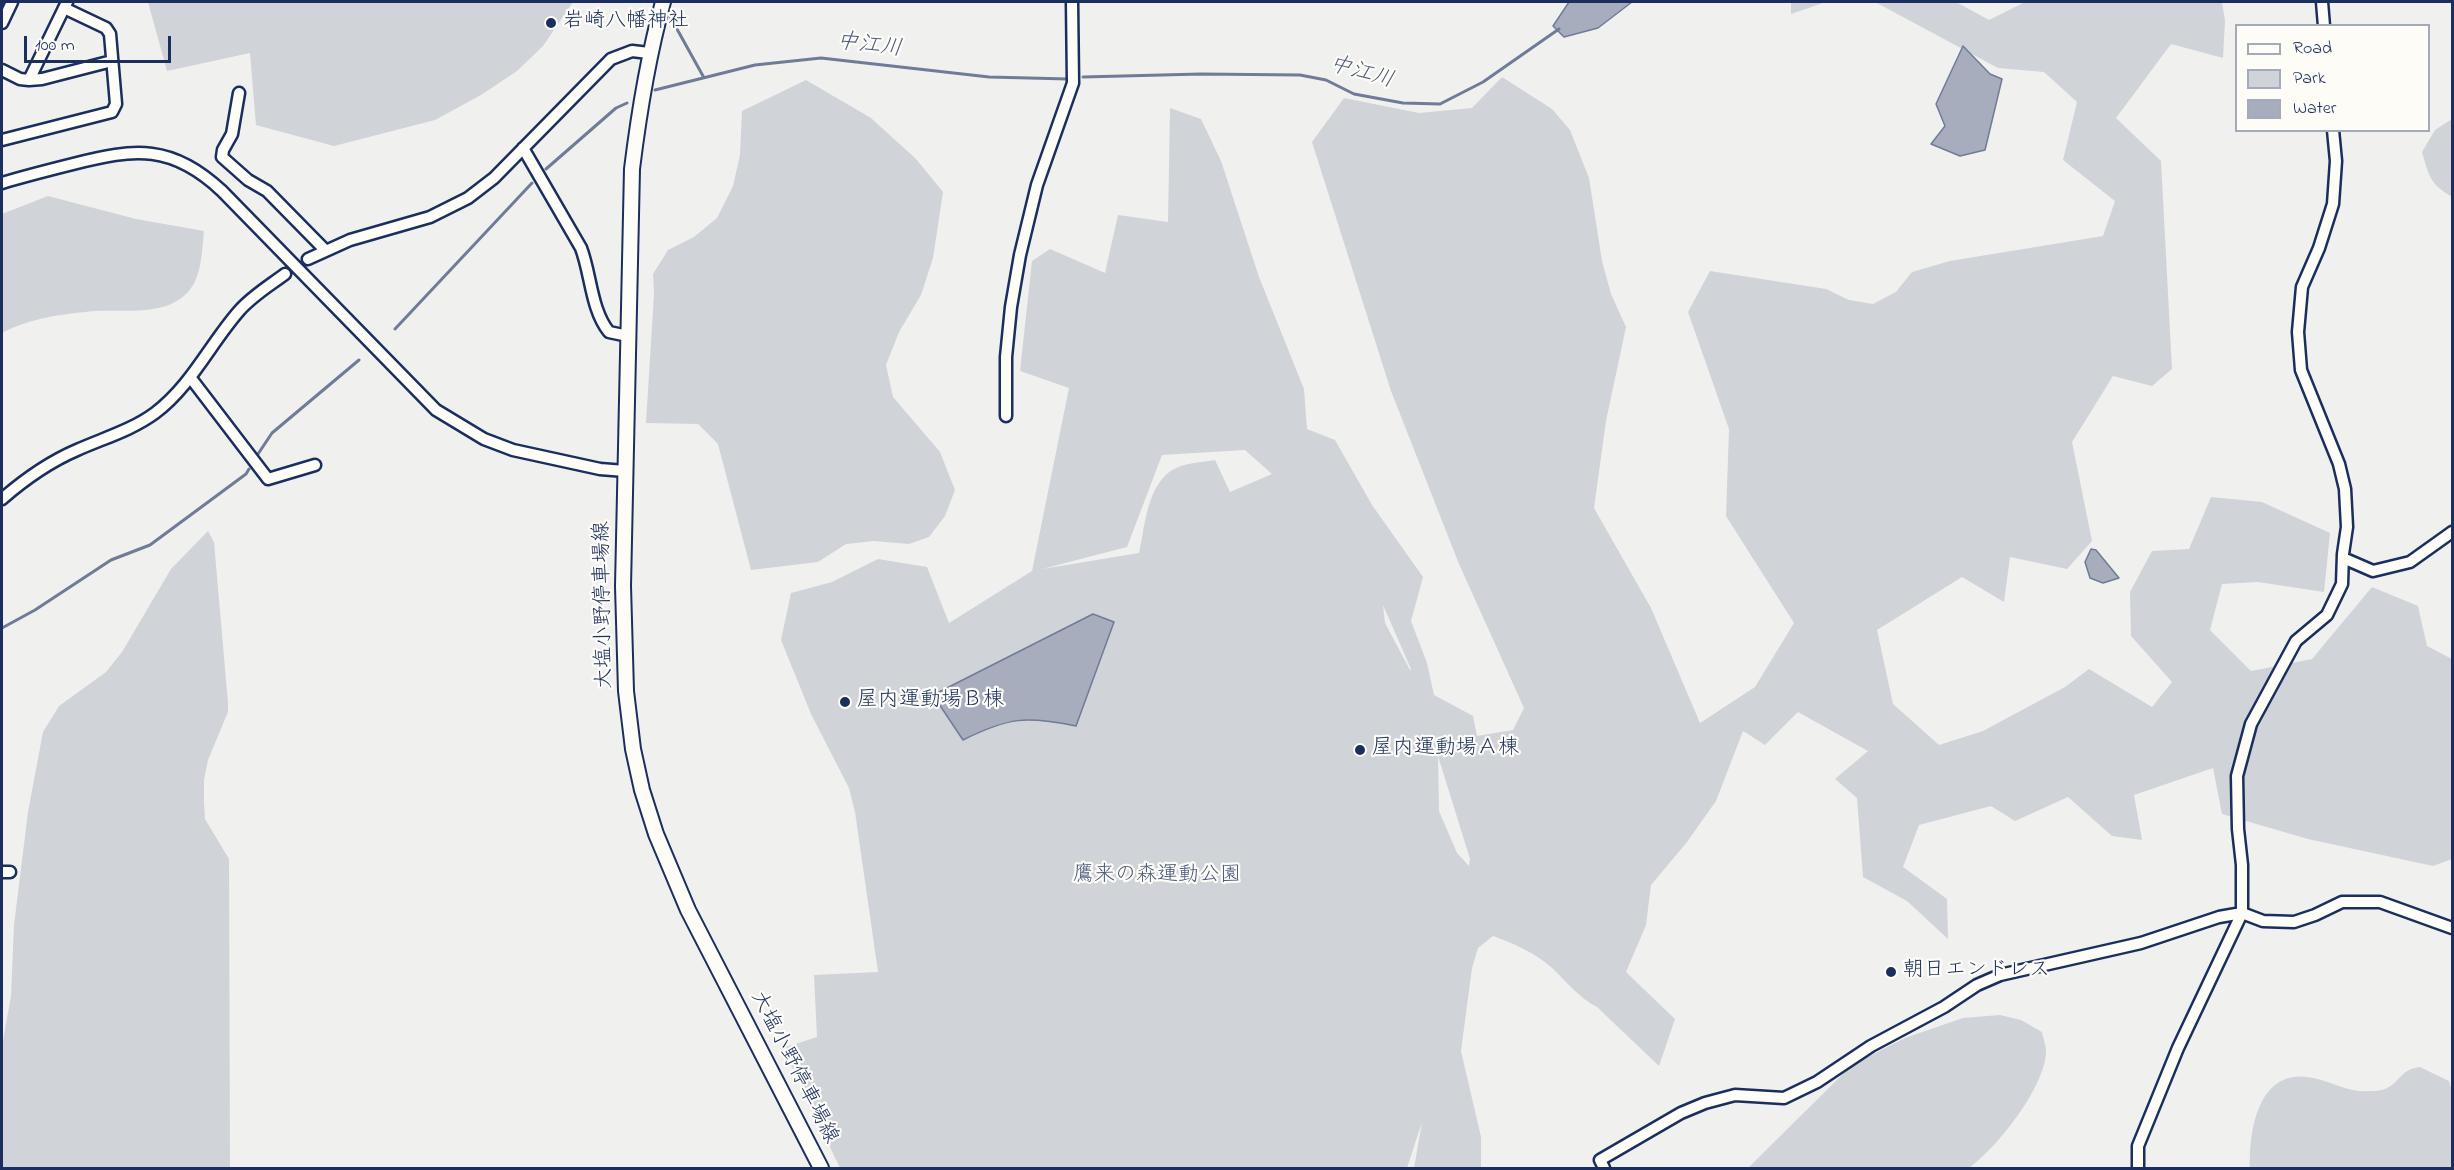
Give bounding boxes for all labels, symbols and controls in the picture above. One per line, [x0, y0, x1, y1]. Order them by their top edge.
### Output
place label: 岩崎八幡神社 [563, 10, 689, 36]
marker: 岩崎八幡神社 [544, 16, 558, 30]
scale bar [27, 24, 174, 62]
legend [2235, 24, 2430, 132]
water label: 中江川 [835, 30, 903, 64]
text: 100 m [35, 33, 75, 59]
text: Road [2293, 36, 2332, 62]
water label: 中江川 [1326, 52, 1396, 96]
text: Park [2293, 66, 2326, 92]
text: Water [2293, 96, 2336, 122]
street label: 大塩小野停車場線 [591, 521, 619, 689]
place label: 屋内運動場Ｂ棟 [857, 689, 1004, 715]
marker: 屋内運動場Ｂ棟 [838, 695, 852, 709]
place label: 屋内運動場Ａ棟 [1372, 737, 1519, 763]
marker: 屋内運動場Ａ棟 [1353, 743, 1367, 757]
park label: 鷹来の森運動公園 [1073, 864, 1241, 890]
place label: 朝日エンドレス [1903, 959, 2050, 985]
marker: 朝日エンドレス [1884, 965, 1898, 979]
street label: 大塩小野停車場線 [744, 987, 842, 1149]

